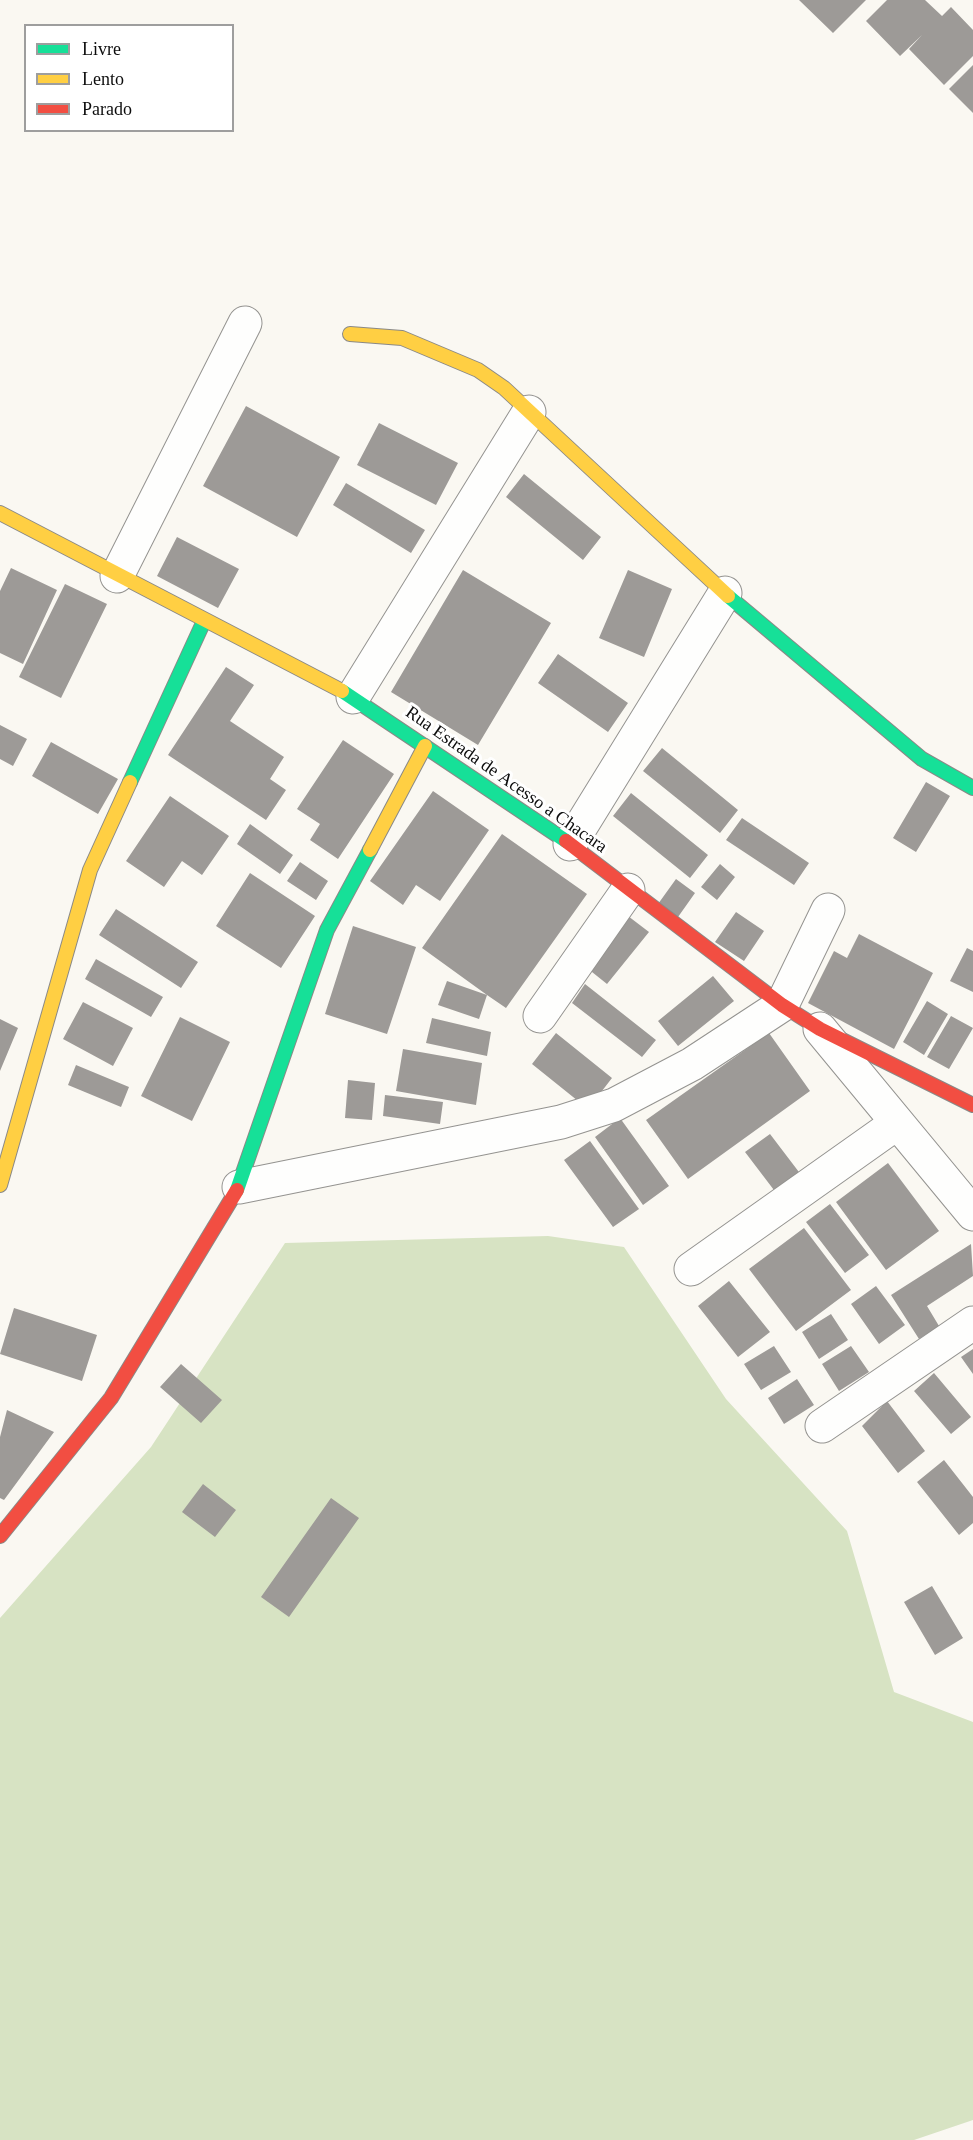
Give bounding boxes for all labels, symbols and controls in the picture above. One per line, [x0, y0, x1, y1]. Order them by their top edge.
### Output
legend [24, 24, 234, 132]
text: Livre [82, 39, 121, 59]
text: Lento [82, 69, 124, 89]
text: Parado [82, 99, 132, 119]
street label: Rua Estrada de Acesso a Chacara [401, 702, 611, 858]

